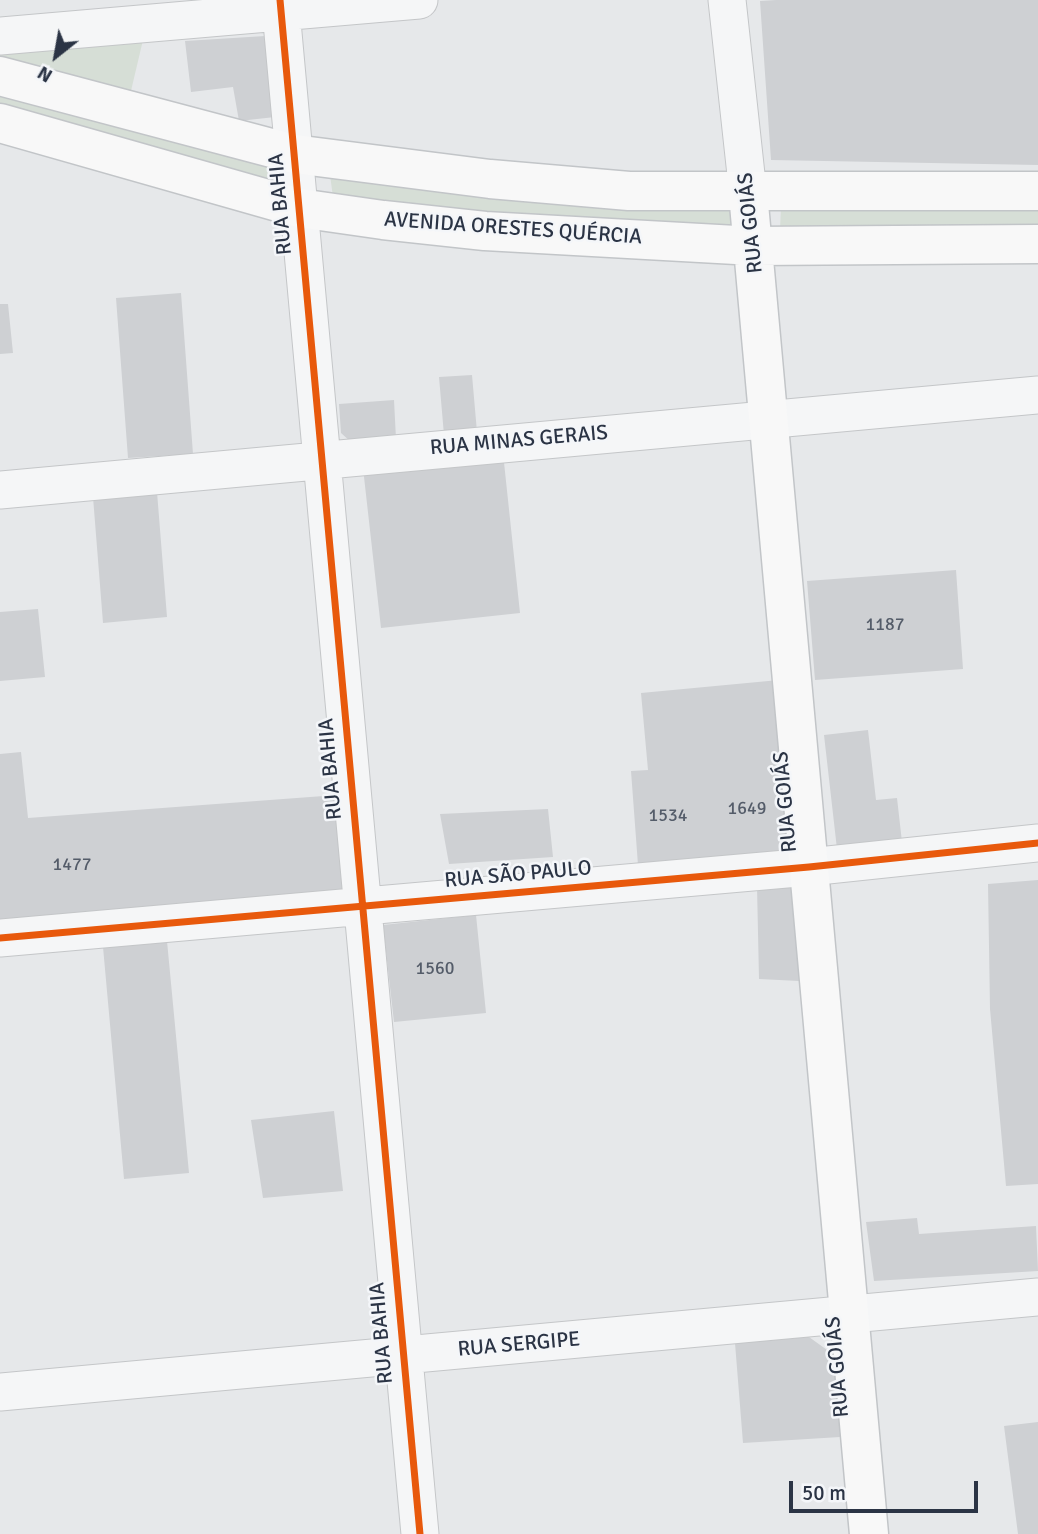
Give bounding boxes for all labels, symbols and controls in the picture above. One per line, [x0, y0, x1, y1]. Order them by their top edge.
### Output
north arrow [21, 21, 91, 91]
text: N [33, 60, 57, 88]
street label: RUA BAHIA [264, 152, 298, 256]
street label: RUA GOIÁS [733, 171, 769, 275]
street label: AVENIDA ORESTES QUÉRCIA [383, 207, 643, 251]
street label: RUA MINAS GERAIS [429, 421, 609, 461]
house number: 1187 [866, 614, 904, 636]
street label: RUA BAHIA [314, 717, 348, 821]
street label: RUA GOIÁS [769, 750, 803, 854]
house number: 1649 [728, 798, 766, 820]
house number: 1534 [649, 805, 687, 827]
house number: 1477 [53, 854, 91, 876]
street label: RUA SÃO PAULO [443, 856, 593, 894]
house number: 1560 [416, 958, 454, 980]
street label: RUA BAHIA [365, 1281, 399, 1385]
street label: RUA GOIÁS [821, 1315, 855, 1419]
street label: RUA SERGIPE [457, 1327, 581, 1363]
scale bar [793, 1468, 982, 1512]
text: 50 m [802, 1480, 846, 1506]

